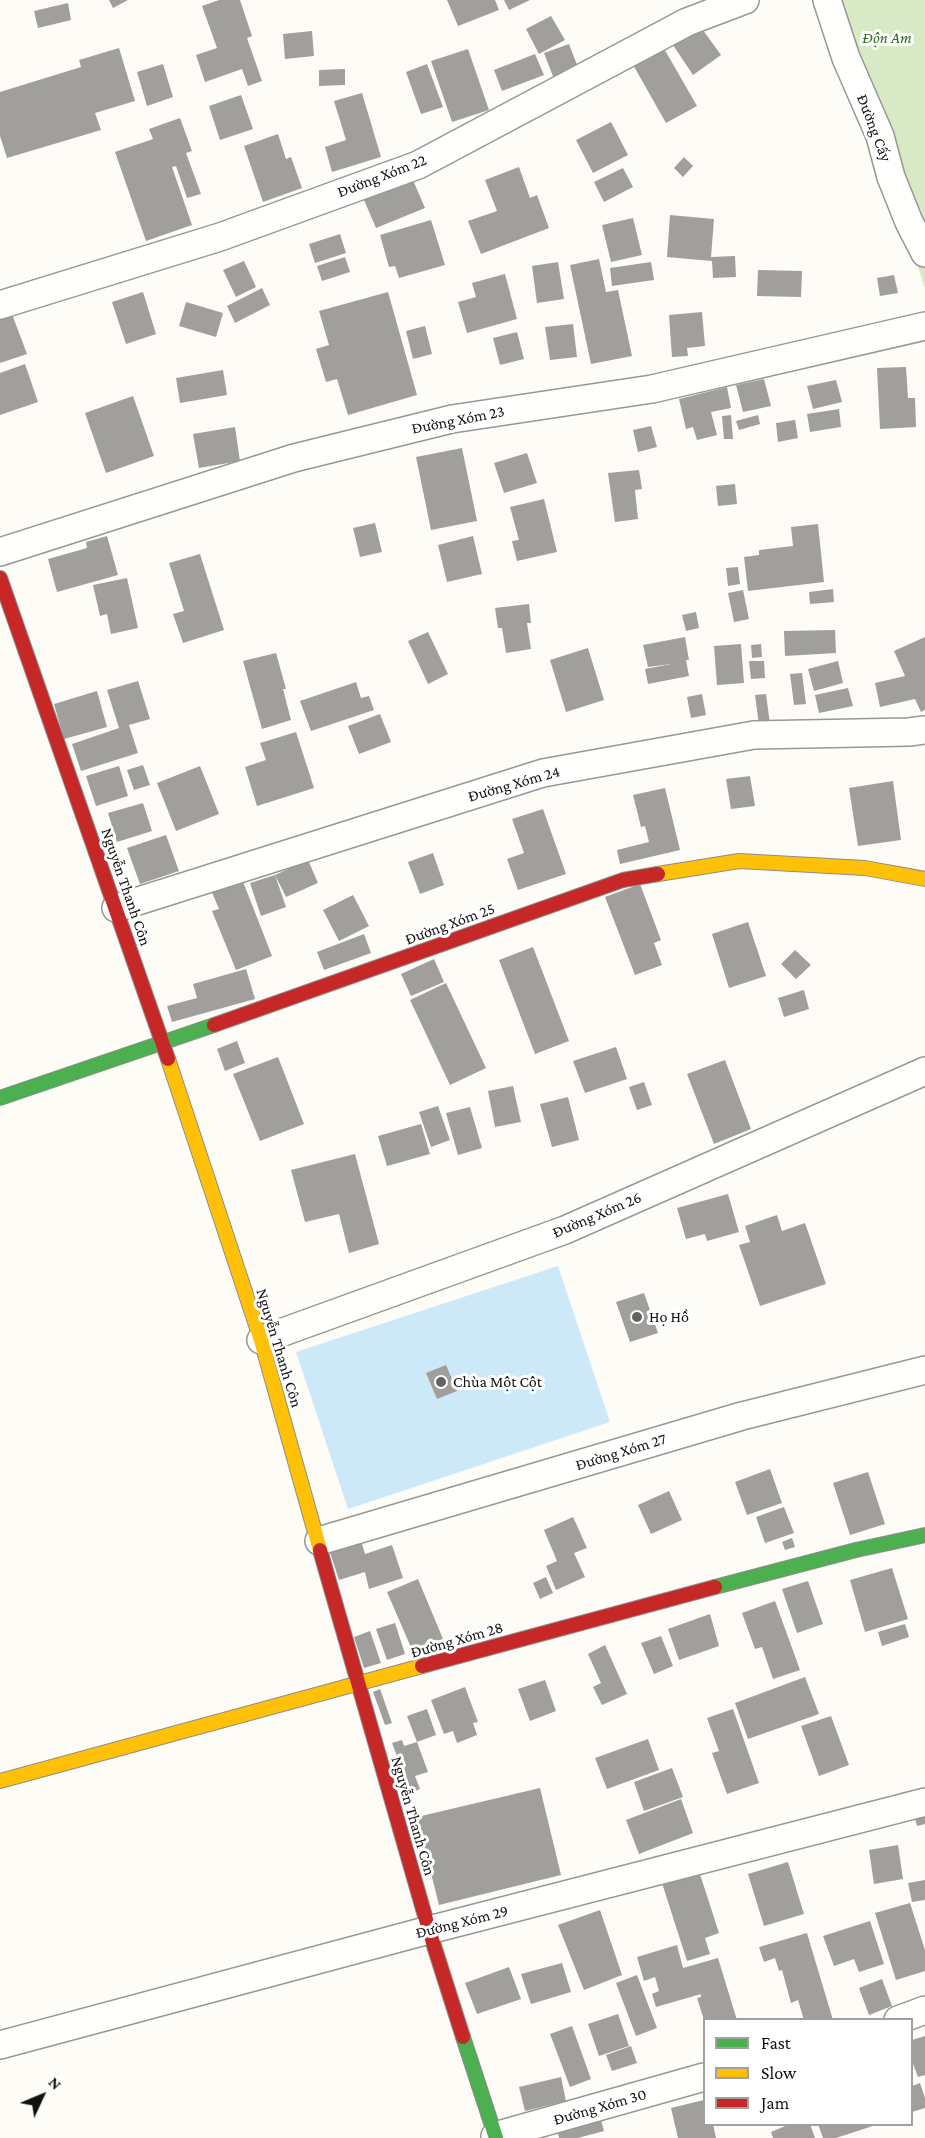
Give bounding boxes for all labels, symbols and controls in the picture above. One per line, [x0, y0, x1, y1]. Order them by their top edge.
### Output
park label: Độn Am [862, 28, 912, 48]
street label: Đường Cấy [852, 92, 896, 164]
street label: Đường Xóm 22 [335, 150, 429, 202]
street label: Đường Xóm 23 [410, 402, 506, 438]
street label: Đường Xóm 24 [466, 762, 562, 806]
street label: Nguyễn Thanh Côn [97, 826, 155, 948]
street label: Đường Xóm 25 [402, 899, 498, 949]
street label: Đường Xóm 26 [550, 1188, 644, 1242]
street label: Nguyễn Thanh Côn [252, 1286, 306, 1410]
place label: Họ Hồ [649, 1307, 689, 1327]
marker: Họ Hồ [630, 1310, 644, 1324]
place label: Chùa Một Cột [453, 1372, 542, 1392]
marker: Chùa Một Cột [434, 1375, 448, 1389]
street label: Đường Xóm 27 [573, 1429, 669, 1475]
street label: Đường Xóm 28 [409, 1618, 505, 1662]
street label: Nguyễn Thanh Côn [387, 1754, 439, 1878]
street label: Đường Xóm 29 [414, 1901, 510, 1943]
legend [703, 2018, 913, 2126]
text: Fast [761, 2033, 791, 2053]
text: Slow [761, 2063, 796, 2083]
north arrow [12, 2066, 72, 2126]
text: N [45, 2073, 65, 2093]
street label: Đường Xóm 30 [551, 2085, 649, 2129]
text: Jam [761, 2093, 789, 2113]

